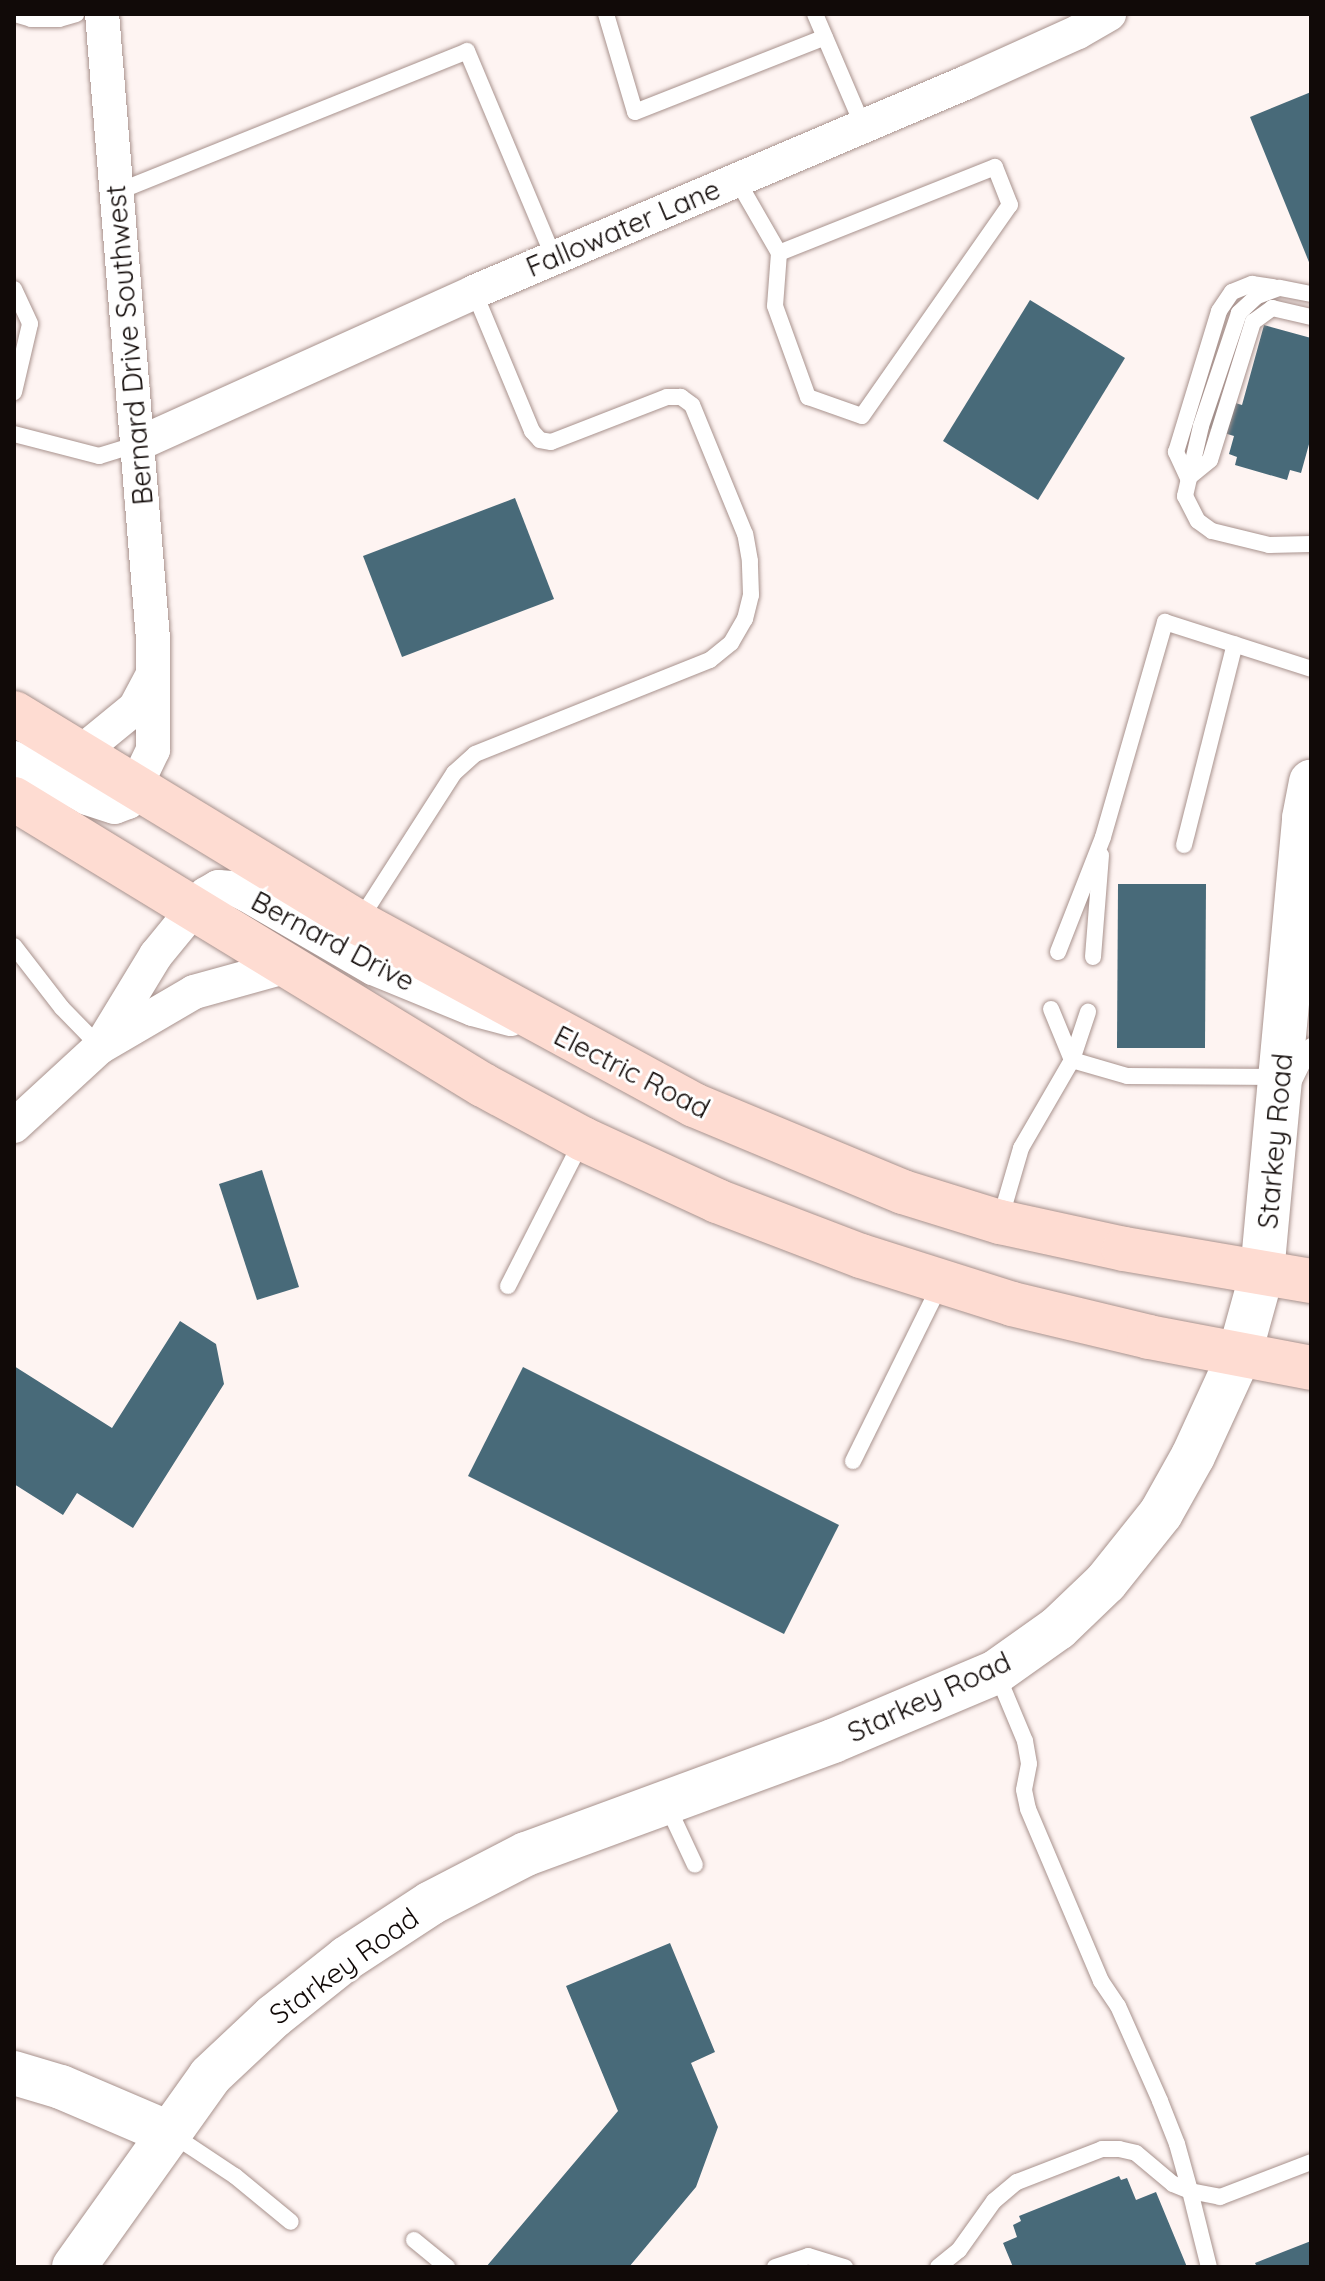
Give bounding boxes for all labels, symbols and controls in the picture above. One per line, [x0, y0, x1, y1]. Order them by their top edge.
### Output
street label: Fallowater Lane [521, 172, 725, 284]
street label: Bernard Drive Southwest [98, 184, 160, 506]
street label: Bernard Drive [246, 884, 420, 998]
street label: Electric Road [549, 1018, 715, 1126]
street label: Starkey Road [1251, 1052, 1299, 1230]
street label: Starkey Road [842, 1645, 1016, 1749]
street label: Starkey Road [263, 1901, 425, 2031]

